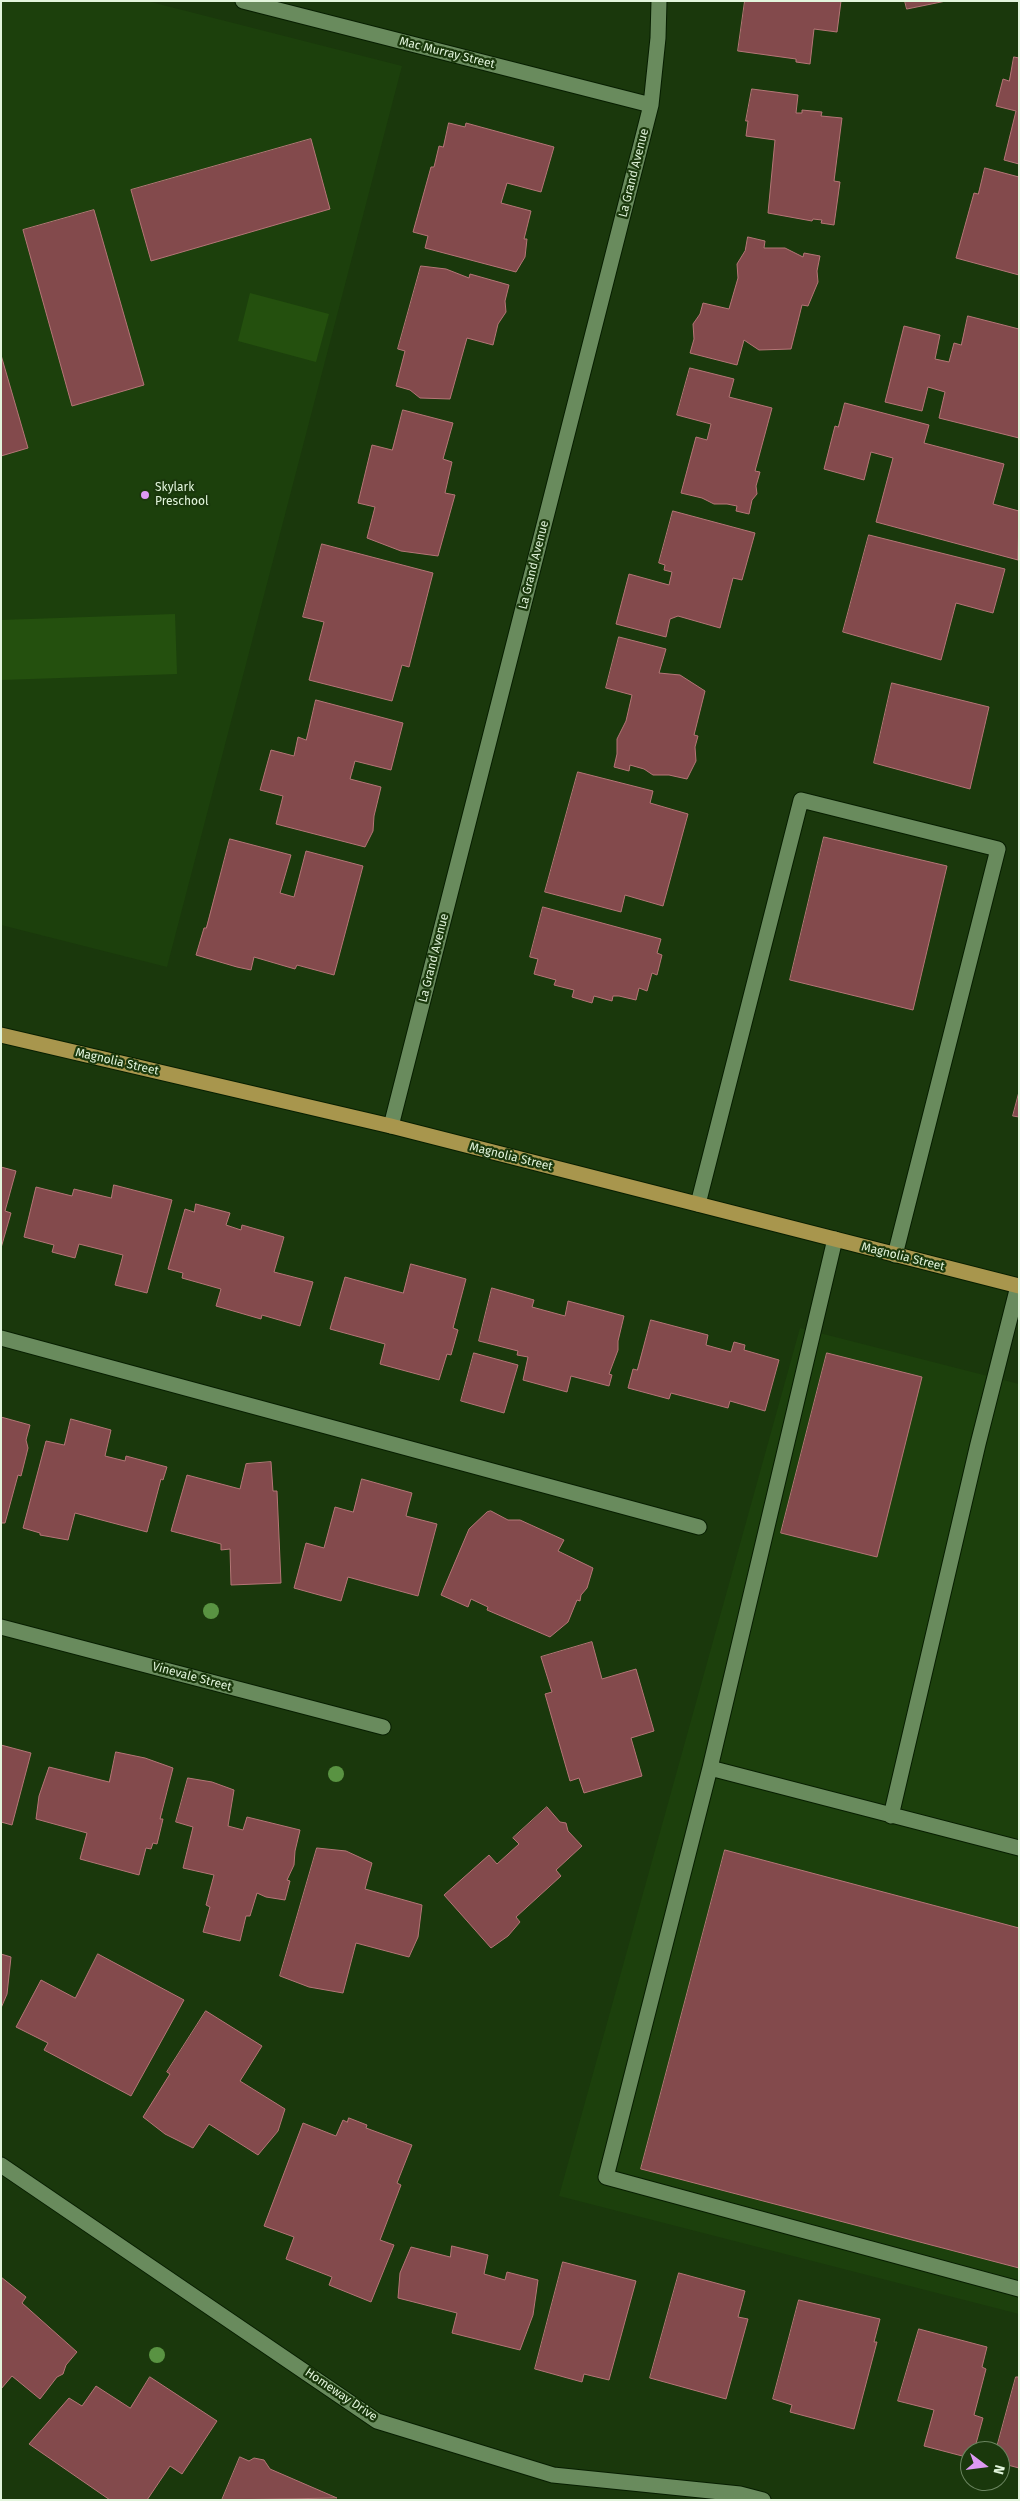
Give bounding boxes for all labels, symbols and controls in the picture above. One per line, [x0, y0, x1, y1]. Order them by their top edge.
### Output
street label: Mac Murray Street [398, 34, 496, 72]
street label: La Grand Avenue [616, 127, 652, 219]
place label: Skylark Preschool [155, 481, 208, 509]
marker: Skylark Preschool [139, 489, 151, 501]
street label: La Grand Avenue [516, 519, 552, 611]
street label: La Grand Avenue [416, 912, 452, 1004]
street label: Magnolia Street [74, 1045, 160, 1079]
street label: Magnolia Street [468, 1140, 554, 1174]
street label: Magnolia Street [860, 1240, 946, 1274]
street label: Vinevale Street [151, 1660, 233, 1694]
street label: Homeway Drive [302, 2366, 380, 2424]
north arrow [960, 2441, 1010, 2491]
text: N [990, 2463, 1008, 2476]

